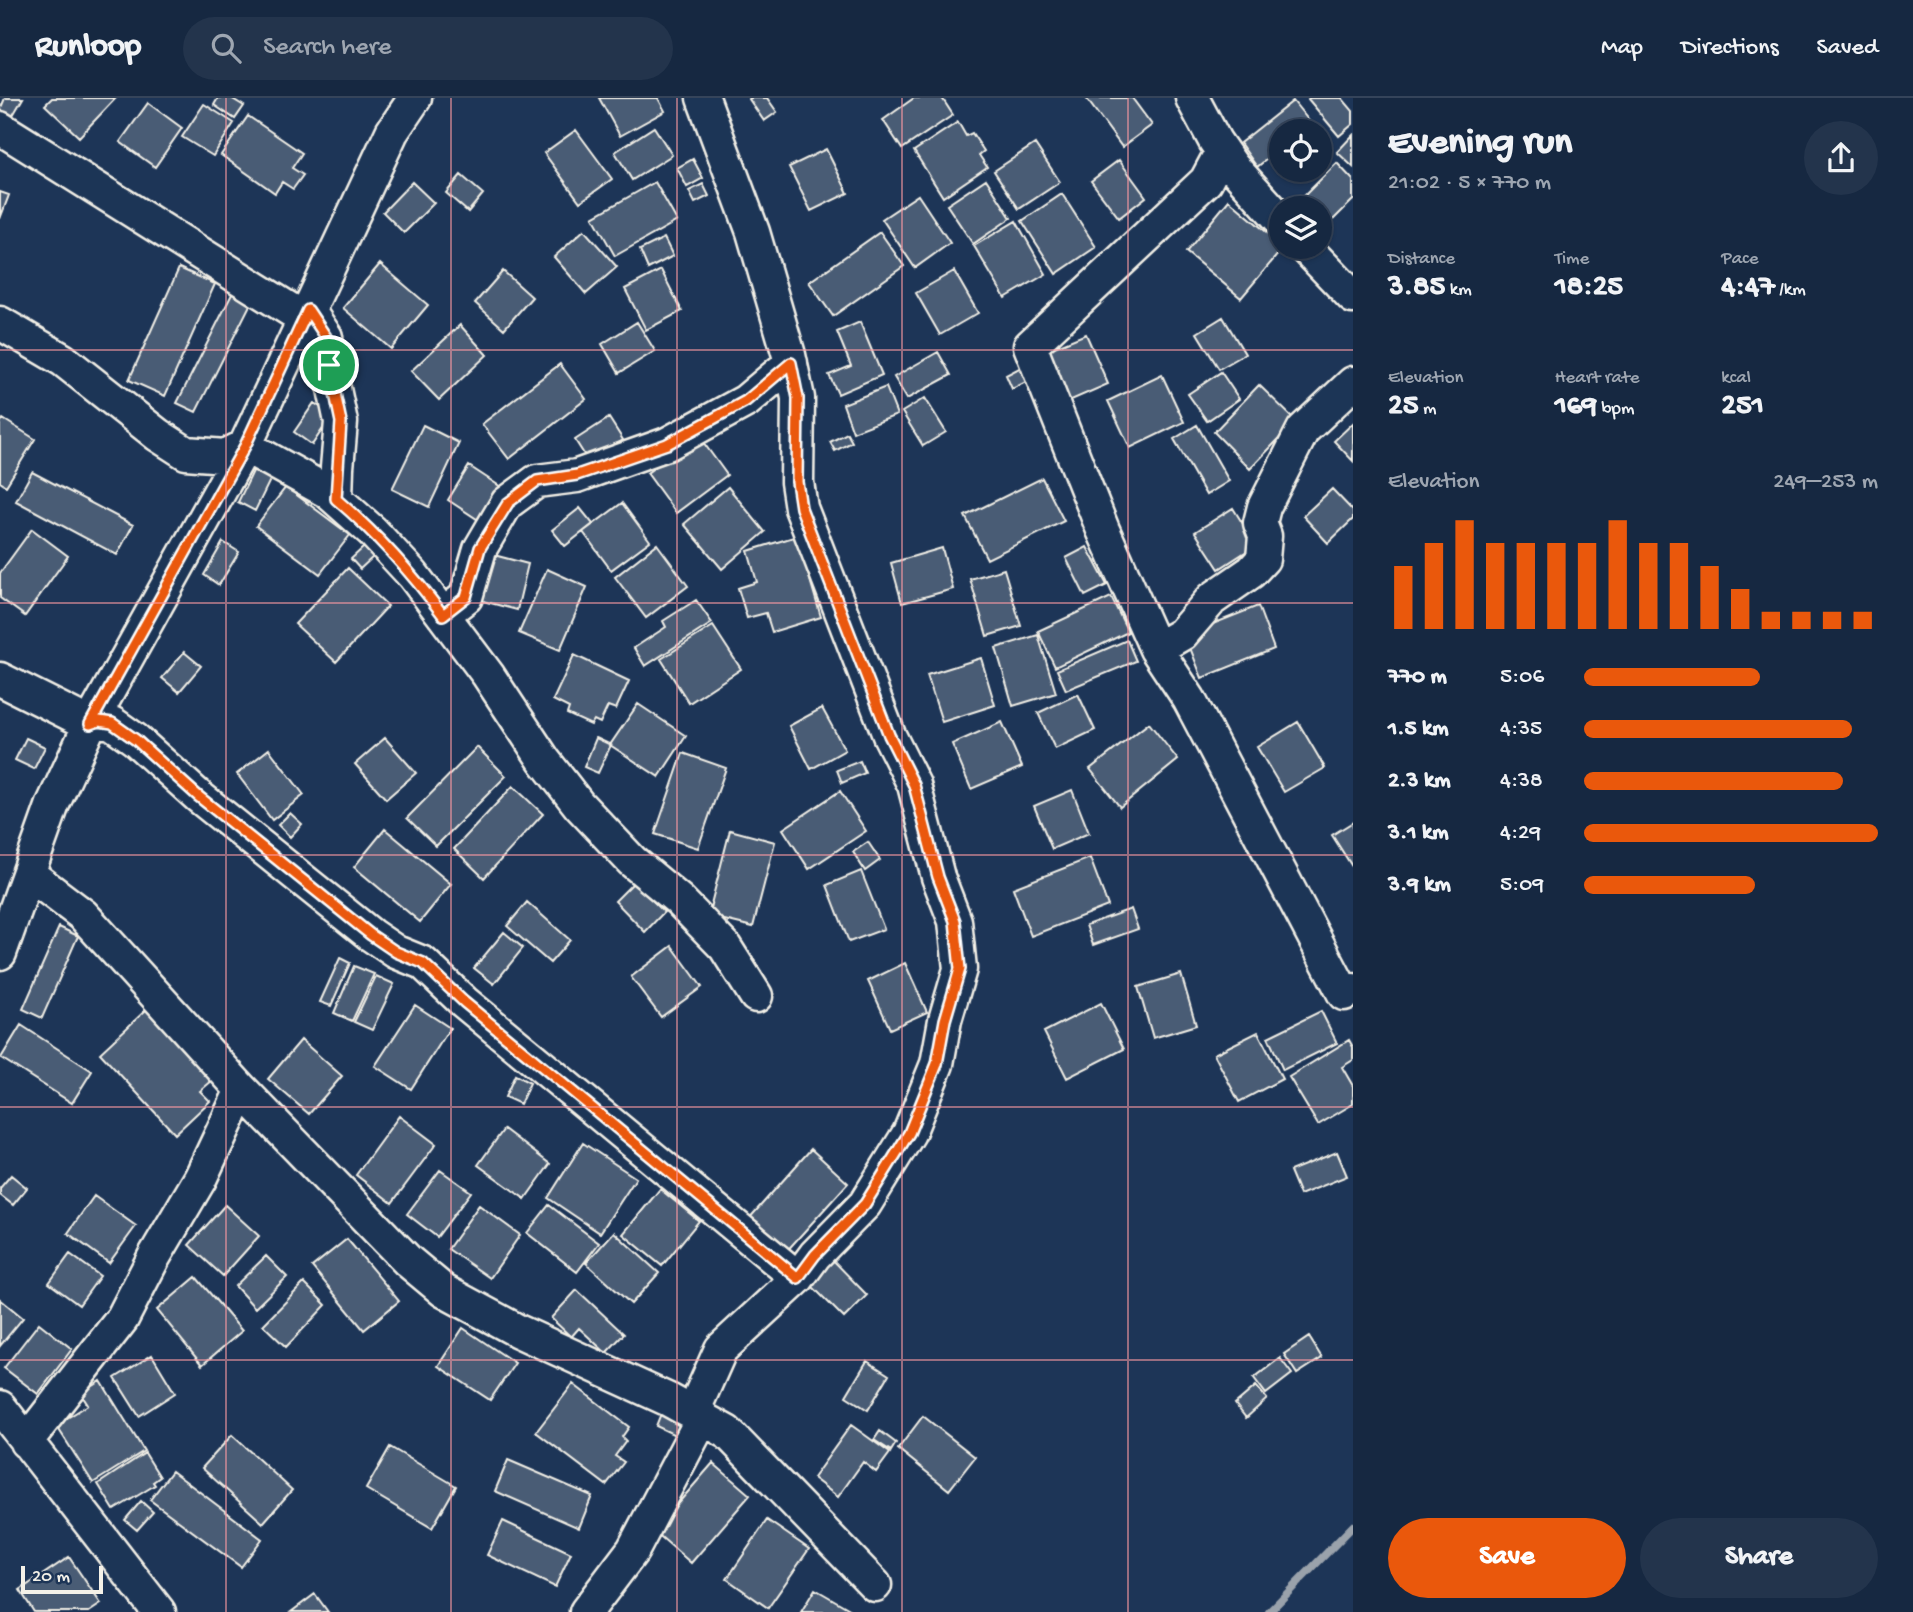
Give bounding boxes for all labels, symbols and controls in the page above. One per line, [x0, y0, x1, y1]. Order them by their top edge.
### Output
search box [183, 17, 673, 80]
text: Runloop [35, 29, 141, 67]
icon: search [207, 29, 245, 67]
text: Search here [263, 33, 391, 64]
text: Map [1601, 34, 1643, 63]
text: Directions [1681, 34, 1779, 63]
text: Saved [1817, 34, 1878, 63]
map controls [1269, 119, 1332, 259]
button: locate [1269, 119, 1332, 182]
button: share [1804, 121, 1878, 195]
text: Evening run [1388, 122, 1572, 166]
text: 21:02 · 5 × 770 m [1388, 170, 1551, 197]
button: layers [1269, 196, 1332, 259]
text: Distance [1388, 248, 1455, 271]
text: Time [1555, 248, 1589, 271]
text: Pace [1721, 248, 1759, 271]
text: 3.85 [1388, 271, 1445, 306]
text: 18:25 [1555, 271, 1623, 306]
text: 4:47 [1721, 271, 1775, 306]
text: km [1445, 279, 1472, 302]
text: /km [1775, 279, 1806, 302]
pin [299, 335, 359, 395]
icon: arrive [310, 346, 348, 384]
text: Elevation [1388, 367, 1464, 390]
text: Heart rate [1555, 367, 1640, 390]
text: kcal [1721, 367, 1751, 390]
text: 25 [1388, 390, 1418, 425]
text: 169 [1555, 390, 1597, 425]
text: 251 [1721, 390, 1764, 425]
text: m [1418, 398, 1436, 421]
text: bpm [1597, 398, 1634, 421]
text: Elevation [1388, 469, 1479, 496]
text: 249–253 m [1773, 469, 1878, 496]
text: 770 m [1388, 664, 1447, 691]
text: 5:06 [1500, 664, 1544, 691]
text: 1.5 km [1388, 716, 1449, 743]
text: 4:35 [1500, 716, 1542, 743]
text: 2.3 km [1388, 768, 1450, 795]
text: 4:38 [1500, 768, 1543, 795]
text: 3.1 km [1388, 820, 1448, 847]
text: 4:29 [1500, 820, 1541, 847]
text: 3.9 km [1388, 872, 1451, 899]
text: 5:09 [1500, 872, 1544, 899]
button: Save [1388, 1518, 1626, 1598]
button: Share [1640, 1518, 1878, 1598]
scale bar [21, 1563, 103, 1595]
text: 20 m [32, 1566, 70, 1589]

